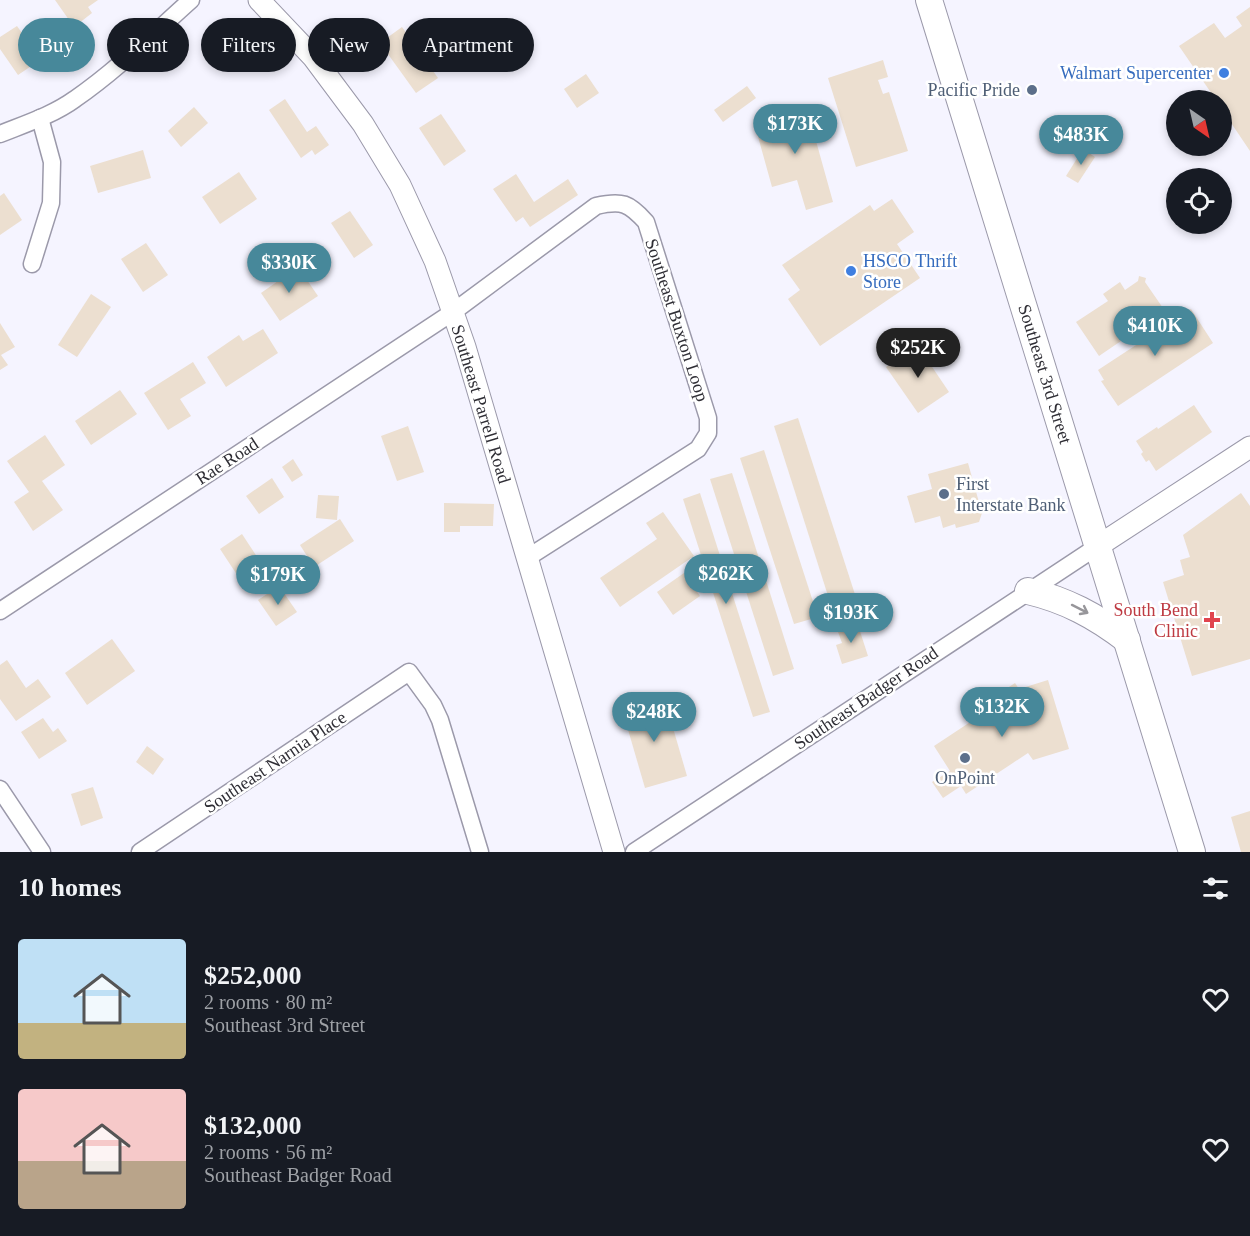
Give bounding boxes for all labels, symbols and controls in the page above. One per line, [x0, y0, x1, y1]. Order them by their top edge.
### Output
chip: Buy [18, 18, 95, 72]
chip: Rent [107, 18, 189, 72]
chip: Filters [201, 18, 296, 72]
chip: New [308, 18, 390, 72]
chip: Apartment [402, 18, 534, 72]
place label: Walmart Supercenter [1060, 63, 1212, 83]
marker: Walmart Supercenter [1217, 66, 1231, 80]
place label: Pacific Pride [928, 80, 1020, 100]
marker: Pacific Pride [1025, 83, 1039, 97]
north arrow [1166, 90, 1232, 156]
map controls [1166, 90, 1232, 234]
pin: $173K [753, 104, 837, 155]
text: $173K [767, 112, 823, 134]
pin: $483K [1039, 115, 1123, 166]
text: $483K [1053, 123, 1109, 145]
button: locate [1166, 168, 1232, 234]
street label: Southeast Buxton Loop [641, 236, 713, 404]
pin: $330K [247, 243, 331, 294]
text: $330K [261, 251, 317, 273]
place label: HSCO Thrift Store [863, 251, 957, 292]
marker: HSCO Thrift Store [844, 264, 858, 278]
street label: Southeast 3rd Street [1014, 302, 1076, 446]
pin: $410K [1113, 306, 1197, 357]
text: $410K [1127, 314, 1183, 336]
street label: Southeast Parrell Road [447, 322, 515, 486]
pin: $252K [876, 328, 960, 379]
text: $252K [890, 336, 946, 358]
street label: Rae Road [192, 433, 262, 489]
place label: First Interstate Bank [956, 474, 1065, 515]
marker: First Interstate Bank [937, 487, 951, 501]
pin: $262K [684, 554, 768, 605]
pin: $179K [236, 555, 320, 606]
text: $262K [698, 562, 754, 584]
text: $179K [250, 563, 306, 585]
pin: $193K [809, 593, 893, 644]
place label: South Bend Clinic [1113, 600, 1198, 641]
text: $193K [823, 601, 879, 623]
one-way arrow [1071, 604, 1089, 616]
marker: South Bend Clinic [1203, 611, 1221, 629]
street label: Southeast Badger Road [790, 642, 942, 754]
pin: $132K [960, 687, 1044, 738]
pin: $248K [612, 692, 696, 743]
text: $132K [974, 695, 1030, 717]
text: $248K [626, 700, 682, 722]
street label: Southeast Narnia Place [200, 707, 350, 817]
marker: OnPoint [958, 751, 972, 765]
place label: OnPoint [935, 768, 995, 788]
icon: filters [1199, 872, 1232, 905]
text: 10 homes [18, 873, 121, 902]
text: $252,000 [204, 961, 302, 990]
icon: home [66, 963, 138, 1035]
icon: heart [1199, 983, 1232, 1016]
text: 2 rooms · 80 m² [204, 991, 332, 1013]
text: Southeast 3rd Street [204, 1014, 365, 1036]
text: $132,000 [204, 1111, 302, 1140]
icon: home [66, 1113, 138, 1185]
icon: heart [1199, 1133, 1232, 1166]
text: 2 rooms · 56 m² [204, 1141, 332, 1163]
text: Southeast Badger Road [204, 1164, 392, 1186]

